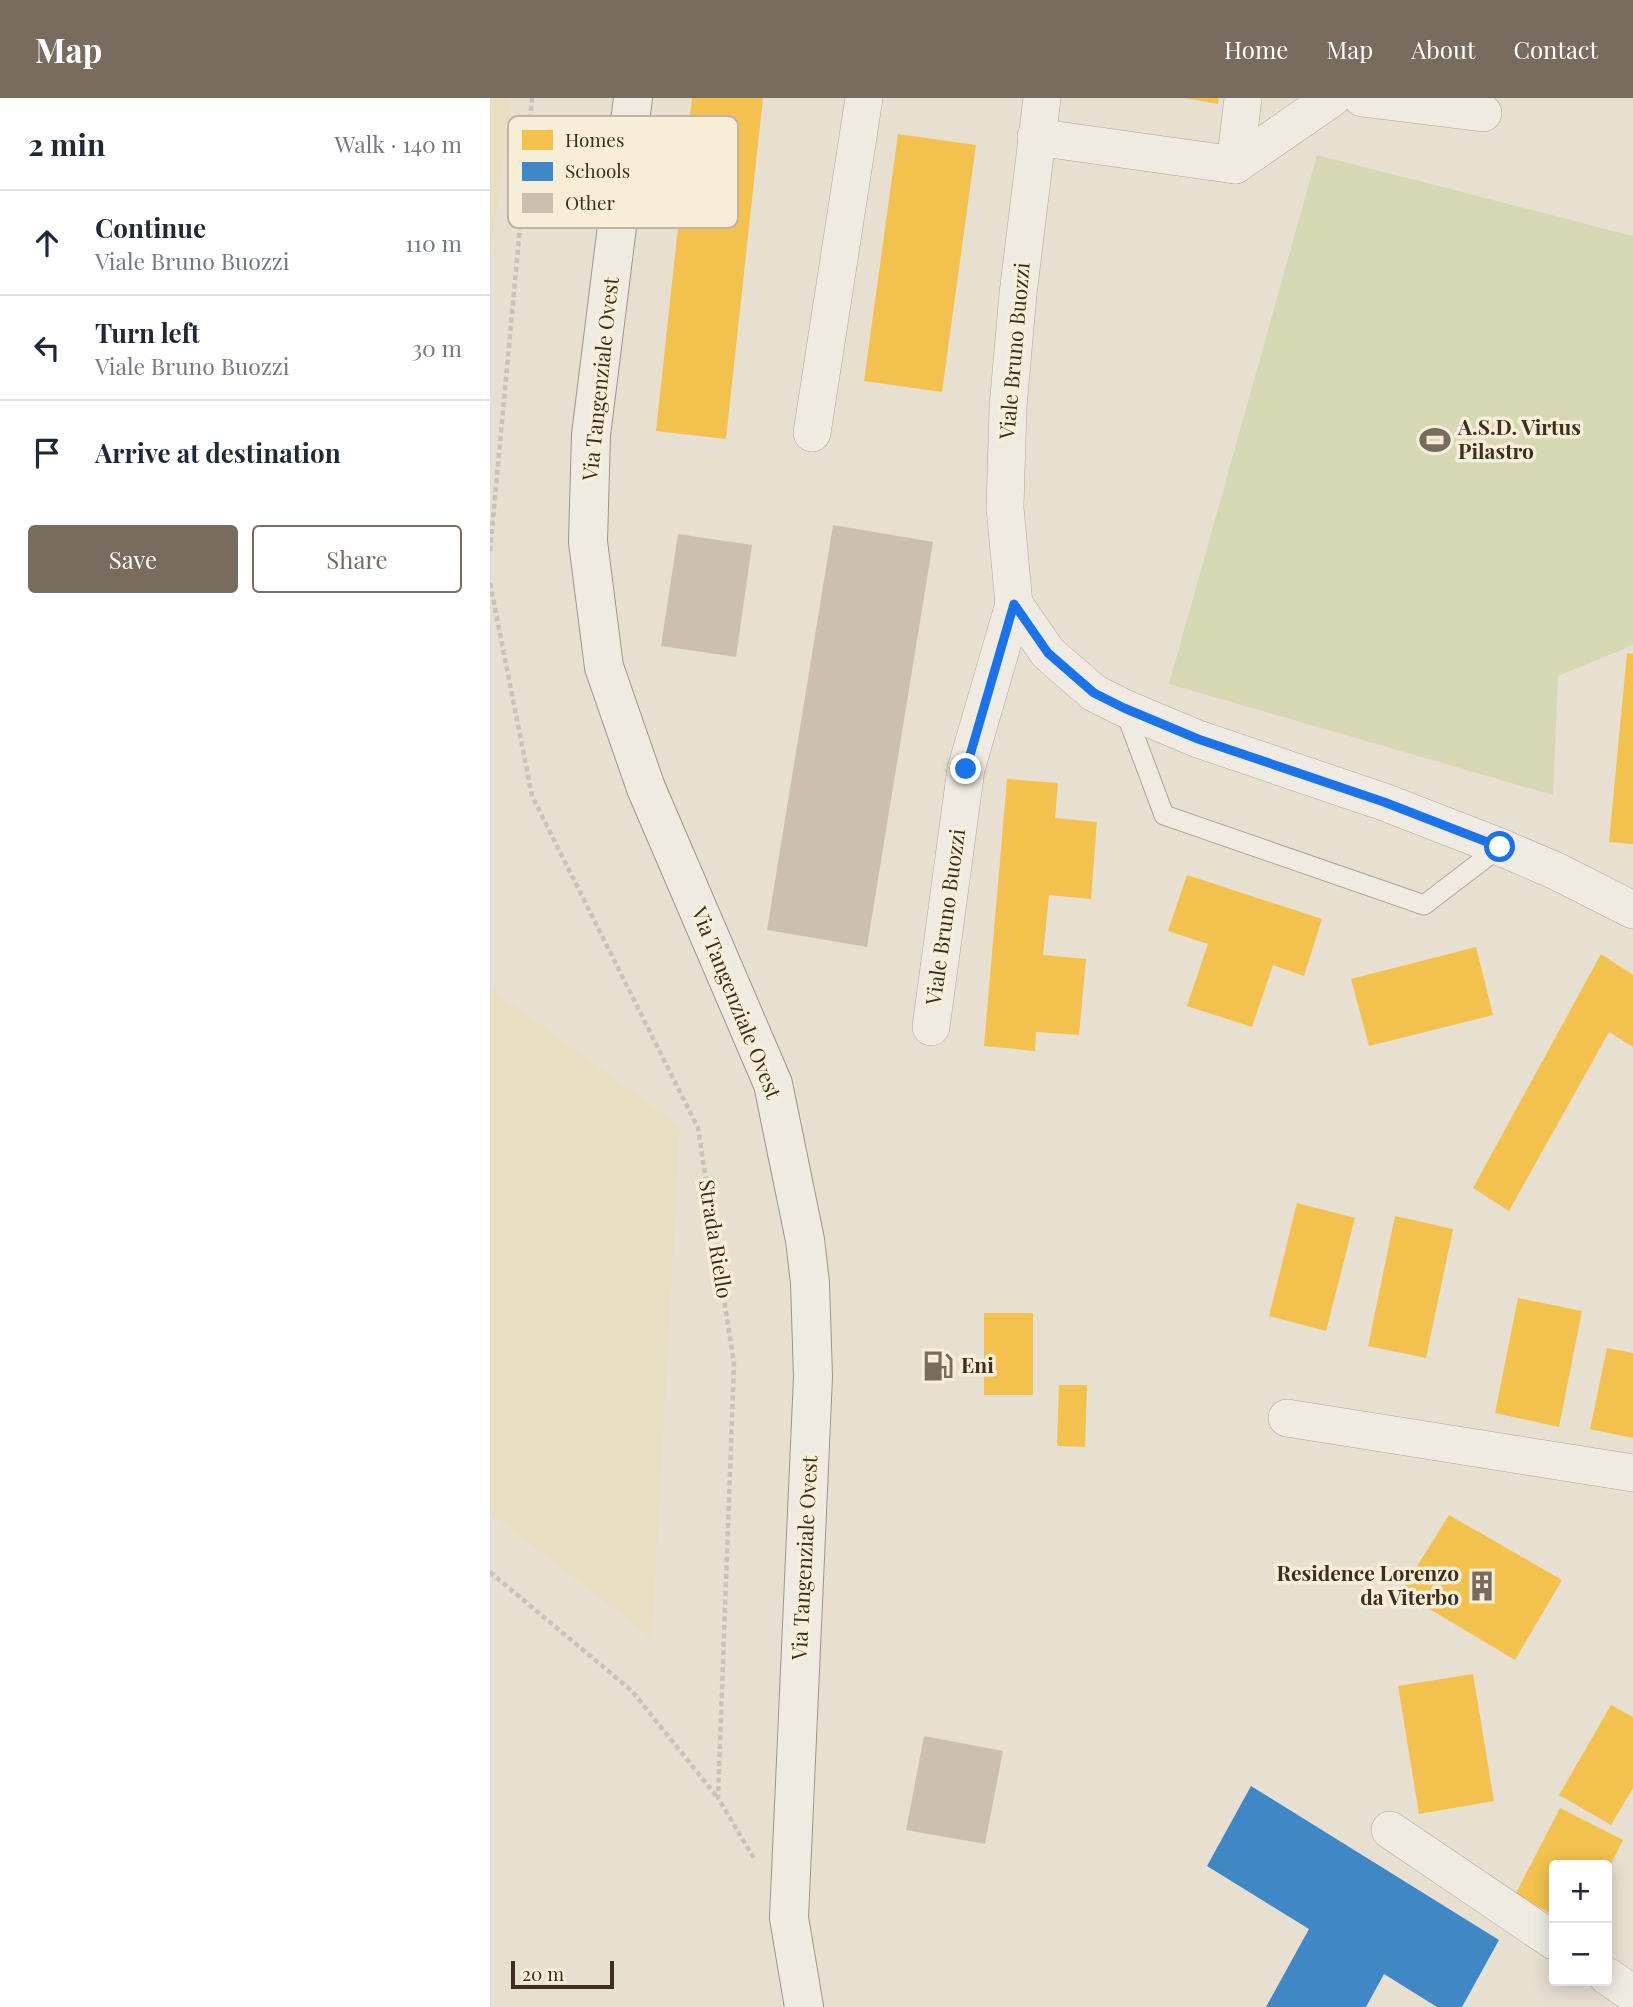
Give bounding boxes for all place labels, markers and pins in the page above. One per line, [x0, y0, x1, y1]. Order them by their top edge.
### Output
place label: A.S.D. Virtus Pilastro [1457, 412, 1581, 464]
sports icon: A.S.D. Virtus Pilastro [1418, 423, 1452, 457]
fuel station icon: Eni [921, 1349, 955, 1383]
place label: Eni [961, 1350, 994, 1378]
place label: Residence Lorenzo da Viterbo [1276, 1558, 1459, 1610]
building icon: Residence Lorenzo da Viterbo [1465, 1569, 1499, 1603]

